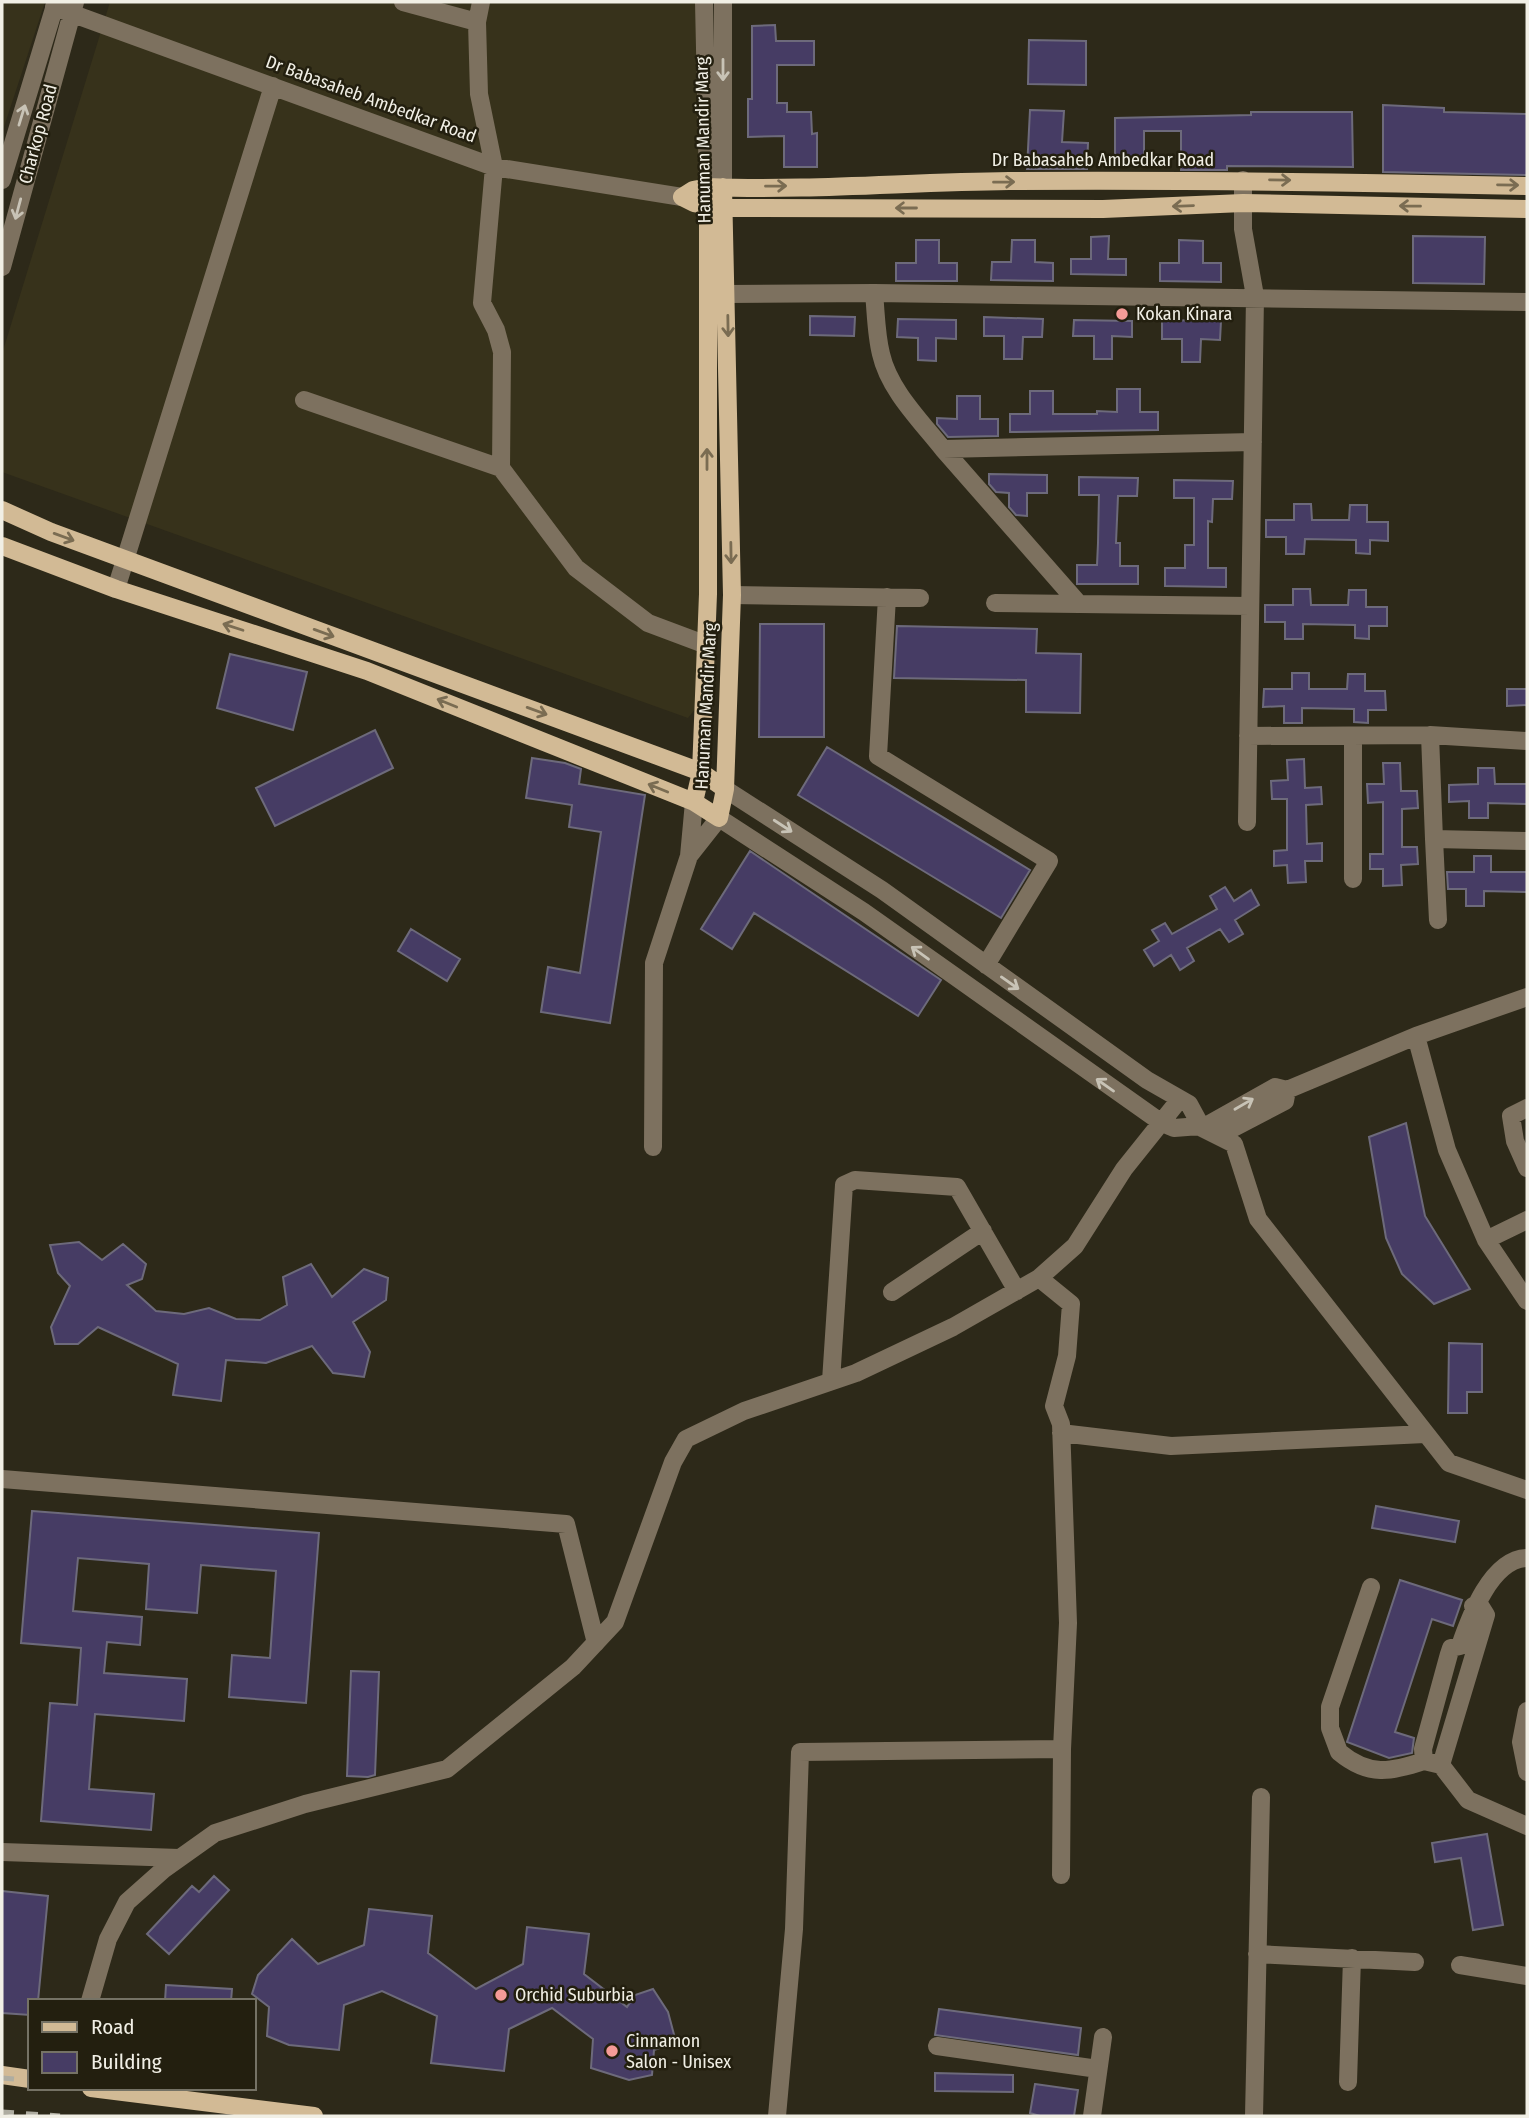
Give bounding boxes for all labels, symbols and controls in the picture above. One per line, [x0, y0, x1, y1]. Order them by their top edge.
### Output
street label: Dr Babasaheb Ambedkar Road [263, 51, 479, 147]
street label: Hanuman Mandir Marg [691, 56, 715, 224]
one-way arrow [716, 58, 730, 81]
street label: Charkop Road [14, 82, 62, 186]
one-way arrow [16, 104, 29, 126]
street label: Dr Babasaheb Ambedkar Road [992, 149, 1214, 171]
one-way arrow [1269, 174, 1292, 187]
one-way arrow [992, 175, 1015, 188]
one-way arrow [1496, 179, 1519, 192]
one-way arrow [765, 180, 788, 193]
one-way arrow [10, 198, 23, 220]
one-way arrow [1171, 199, 1194, 212]
one-way arrow [1399, 200, 1422, 213]
one-way arrow [895, 201, 918, 215]
place label: Kokan Kinara [1136, 303, 1232, 325]
marker: Kokan Kinara [1114, 306, 1130, 322]
one-way arrow [721, 314, 734, 337]
one-way arrow [700, 447, 714, 470]
one-way arrow [53, 532, 75, 544]
one-way arrow [725, 541, 738, 564]
one-way arrow [222, 620, 244, 632]
street label: Hanuman Mandir Marg [691, 622, 721, 790]
one-way arrow [312, 627, 334, 640]
one-way arrow [437, 695, 458, 708]
one-way arrow [526, 706, 548, 719]
one-way arrow [648, 780, 669, 793]
one-way arrow [772, 819, 792, 833]
one-way arrow [911, 946, 930, 960]
one-way arrow [1000, 976, 1019, 990]
one-way arrow [1096, 1078, 1115, 1092]
one-way arrow [1234, 1097, 1254, 1111]
place label: Orchid Suburbia [515, 1984, 634, 2006]
marker: Orchid Suburbia [493, 1987, 509, 2003]
legend [28, 1999, 256, 2090]
text: Road [91, 2014, 135, 2040]
place label: Cinnamon Salon - Unisex [626, 2030, 731, 2073]
marker: Cinnamon Salon - Unisex [604, 2043, 620, 2059]
text: Building [91, 2049, 162, 2075]

